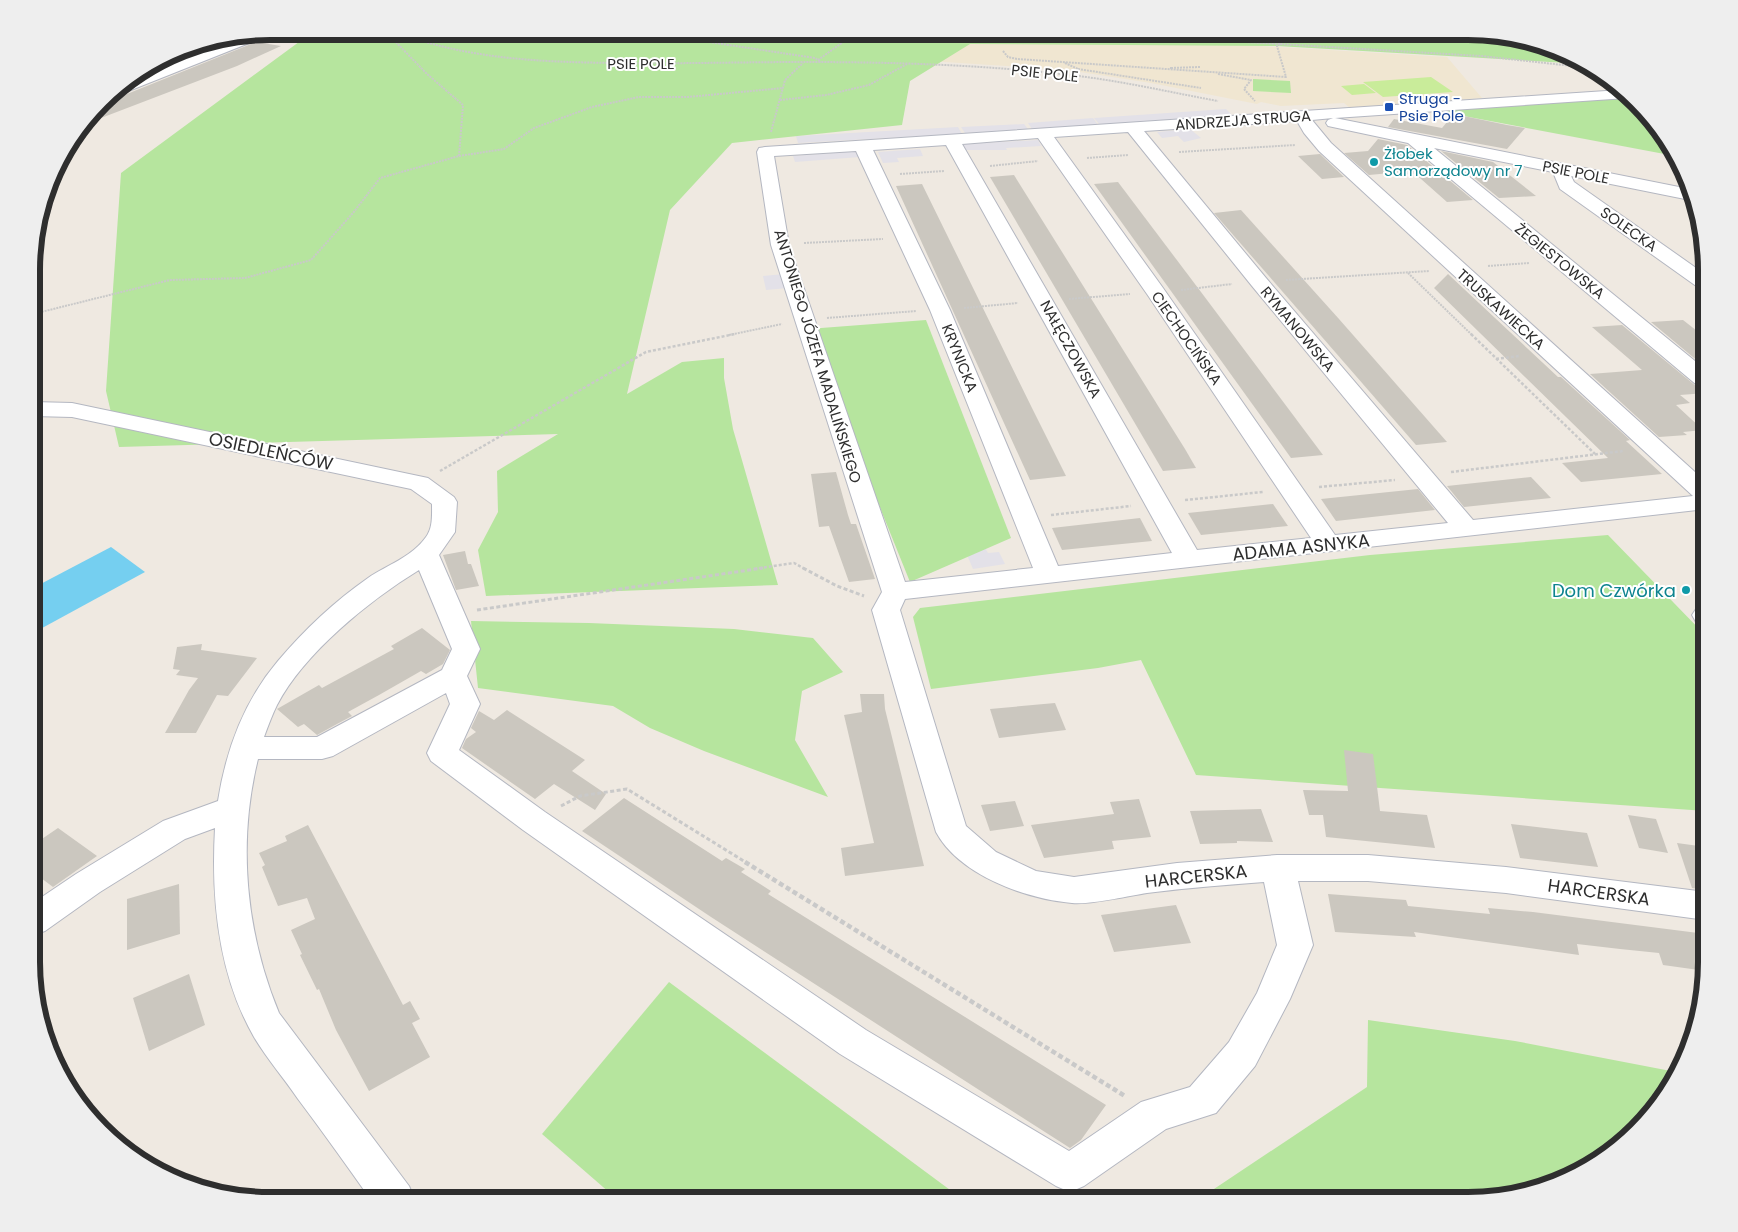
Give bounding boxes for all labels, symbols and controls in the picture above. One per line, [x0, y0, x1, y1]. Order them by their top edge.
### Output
street label: PSIE POLE [607, 53, 675, 74]
street label: PSIE POLE [1010, 59, 1080, 87]
place label: Struga - Psie Pole [1399, 88, 1464, 126]
marker: Struga - Psie Pole [1383, 101, 1395, 113]
street label: ANDRZEJA STRUGA [1174, 105, 1312, 135]
place label: Żłobek Samorządowy nr 7 [1384, 143, 1522, 181]
street label: PSIE POLE [1541, 155, 1611, 189]
marker: Żłobek Samorządowy nr 7 [1368, 156, 1380, 168]
street label: SOLECKA [1596, 202, 1662, 256]
street label: ŻEGIESTOWSKA [1511, 218, 1609, 304]
street label: ANTONIEGO JÓZEFA MADALIŃSKIEGO [769, 227, 867, 486]
street label: TRUSKAWIECKA [1452, 264, 1550, 354]
street label: RYMANOWSKA [1256, 282, 1340, 376]
street label: CIECHOCIŃSKA [1147, 287, 1227, 389]
street label: NAŁĘCZOWSKA [1035, 296, 1107, 402]
street label: KRYNICKA [937, 321, 983, 395]
street label: OSIEDLEŃCÓW [207, 426, 336, 476]
street label: ADAMA ASNYKA [1231, 527, 1371, 567]
place label: Dom Czwórka [1552, 578, 1676, 603]
marker: Dom Czwórka [1680, 584, 1692, 596]
street label: HARCERSKA [1143, 858, 1249, 894]
street label: HARCERSKA [1546, 872, 1652, 912]

